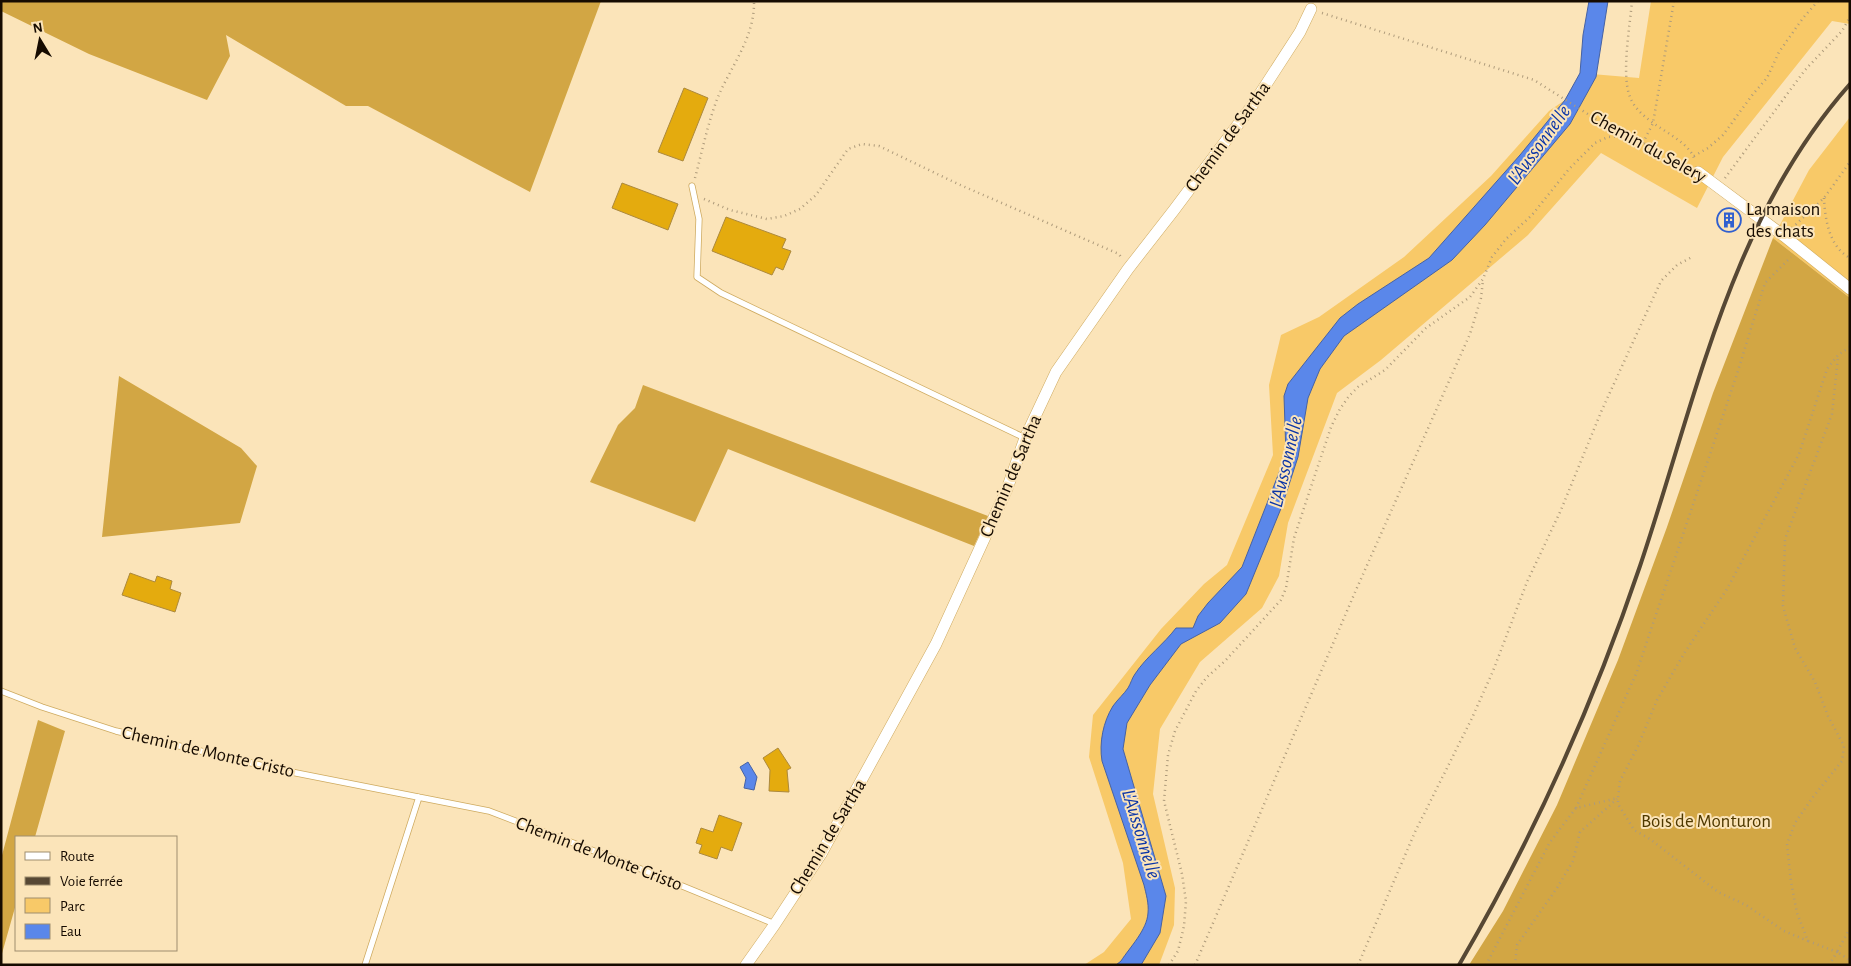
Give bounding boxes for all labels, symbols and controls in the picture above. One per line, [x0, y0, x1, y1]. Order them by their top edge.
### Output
north arrow [15, 15, 65, 65]
text: N [32, 20, 44, 36]
street label: Chemin de Sartha [1182, 78, 1274, 196]
water label: L'Aussonnelle [1504, 101, 1575, 188]
street label: Chemin du Selery [1587, 107, 1709, 187]
place label: La maison des chats [1746, 200, 1820, 241]
building icon: La maison des chats [1716, 207, 1742, 233]
street label: Chemin de Sartha [977, 412, 1045, 540]
water label: L'Aussonnelle [1266, 414, 1306, 509]
street label: Chemin de Monte Cristo [120, 723, 296, 781]
street label: Chemin de Sartha [786, 776, 870, 898]
water label: L'Aussonnelle [1118, 787, 1164, 882]
park label: Bois de Monturon [1641, 812, 1771, 831]
street label: Chemin de Monte Cristo [513, 813, 685, 895]
legend [15, 836, 178, 951]
text: Route [60, 849, 94, 864]
text: Voie ferrée [60, 874, 123, 889]
text: Parc [60, 899, 85, 914]
text: Eau [60, 924, 82, 939]

